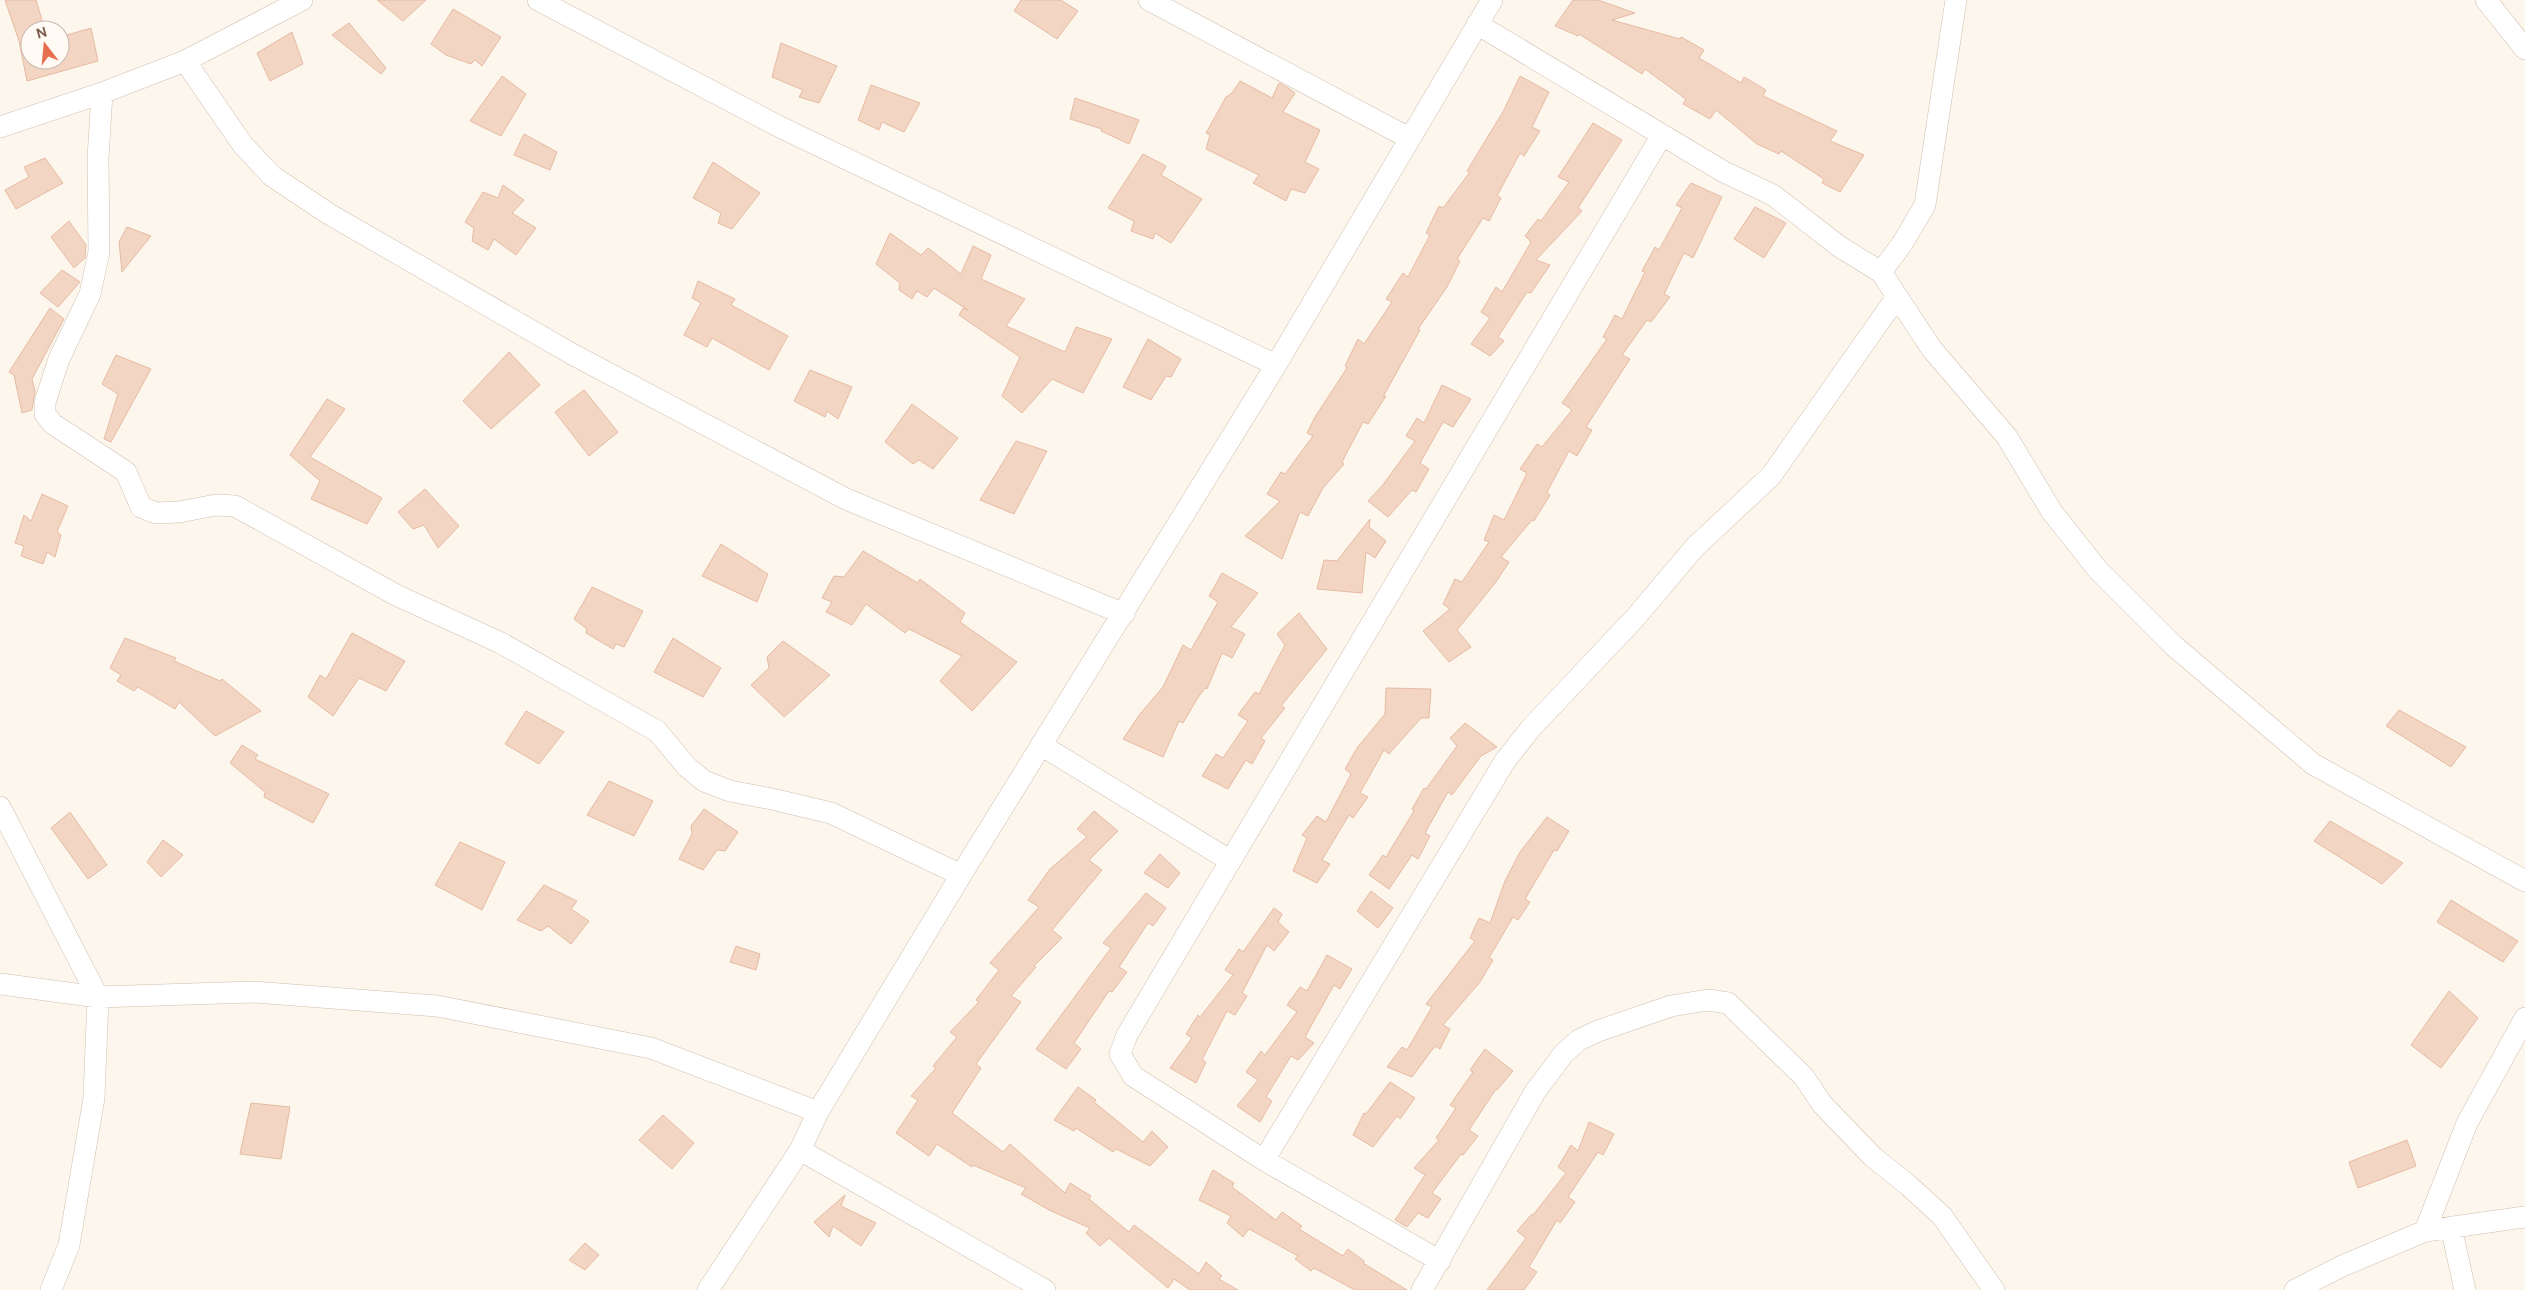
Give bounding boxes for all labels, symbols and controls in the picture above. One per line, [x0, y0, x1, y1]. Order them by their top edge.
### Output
north arrow [20, 20, 70, 70]
text: N [34, 22, 49, 43]

